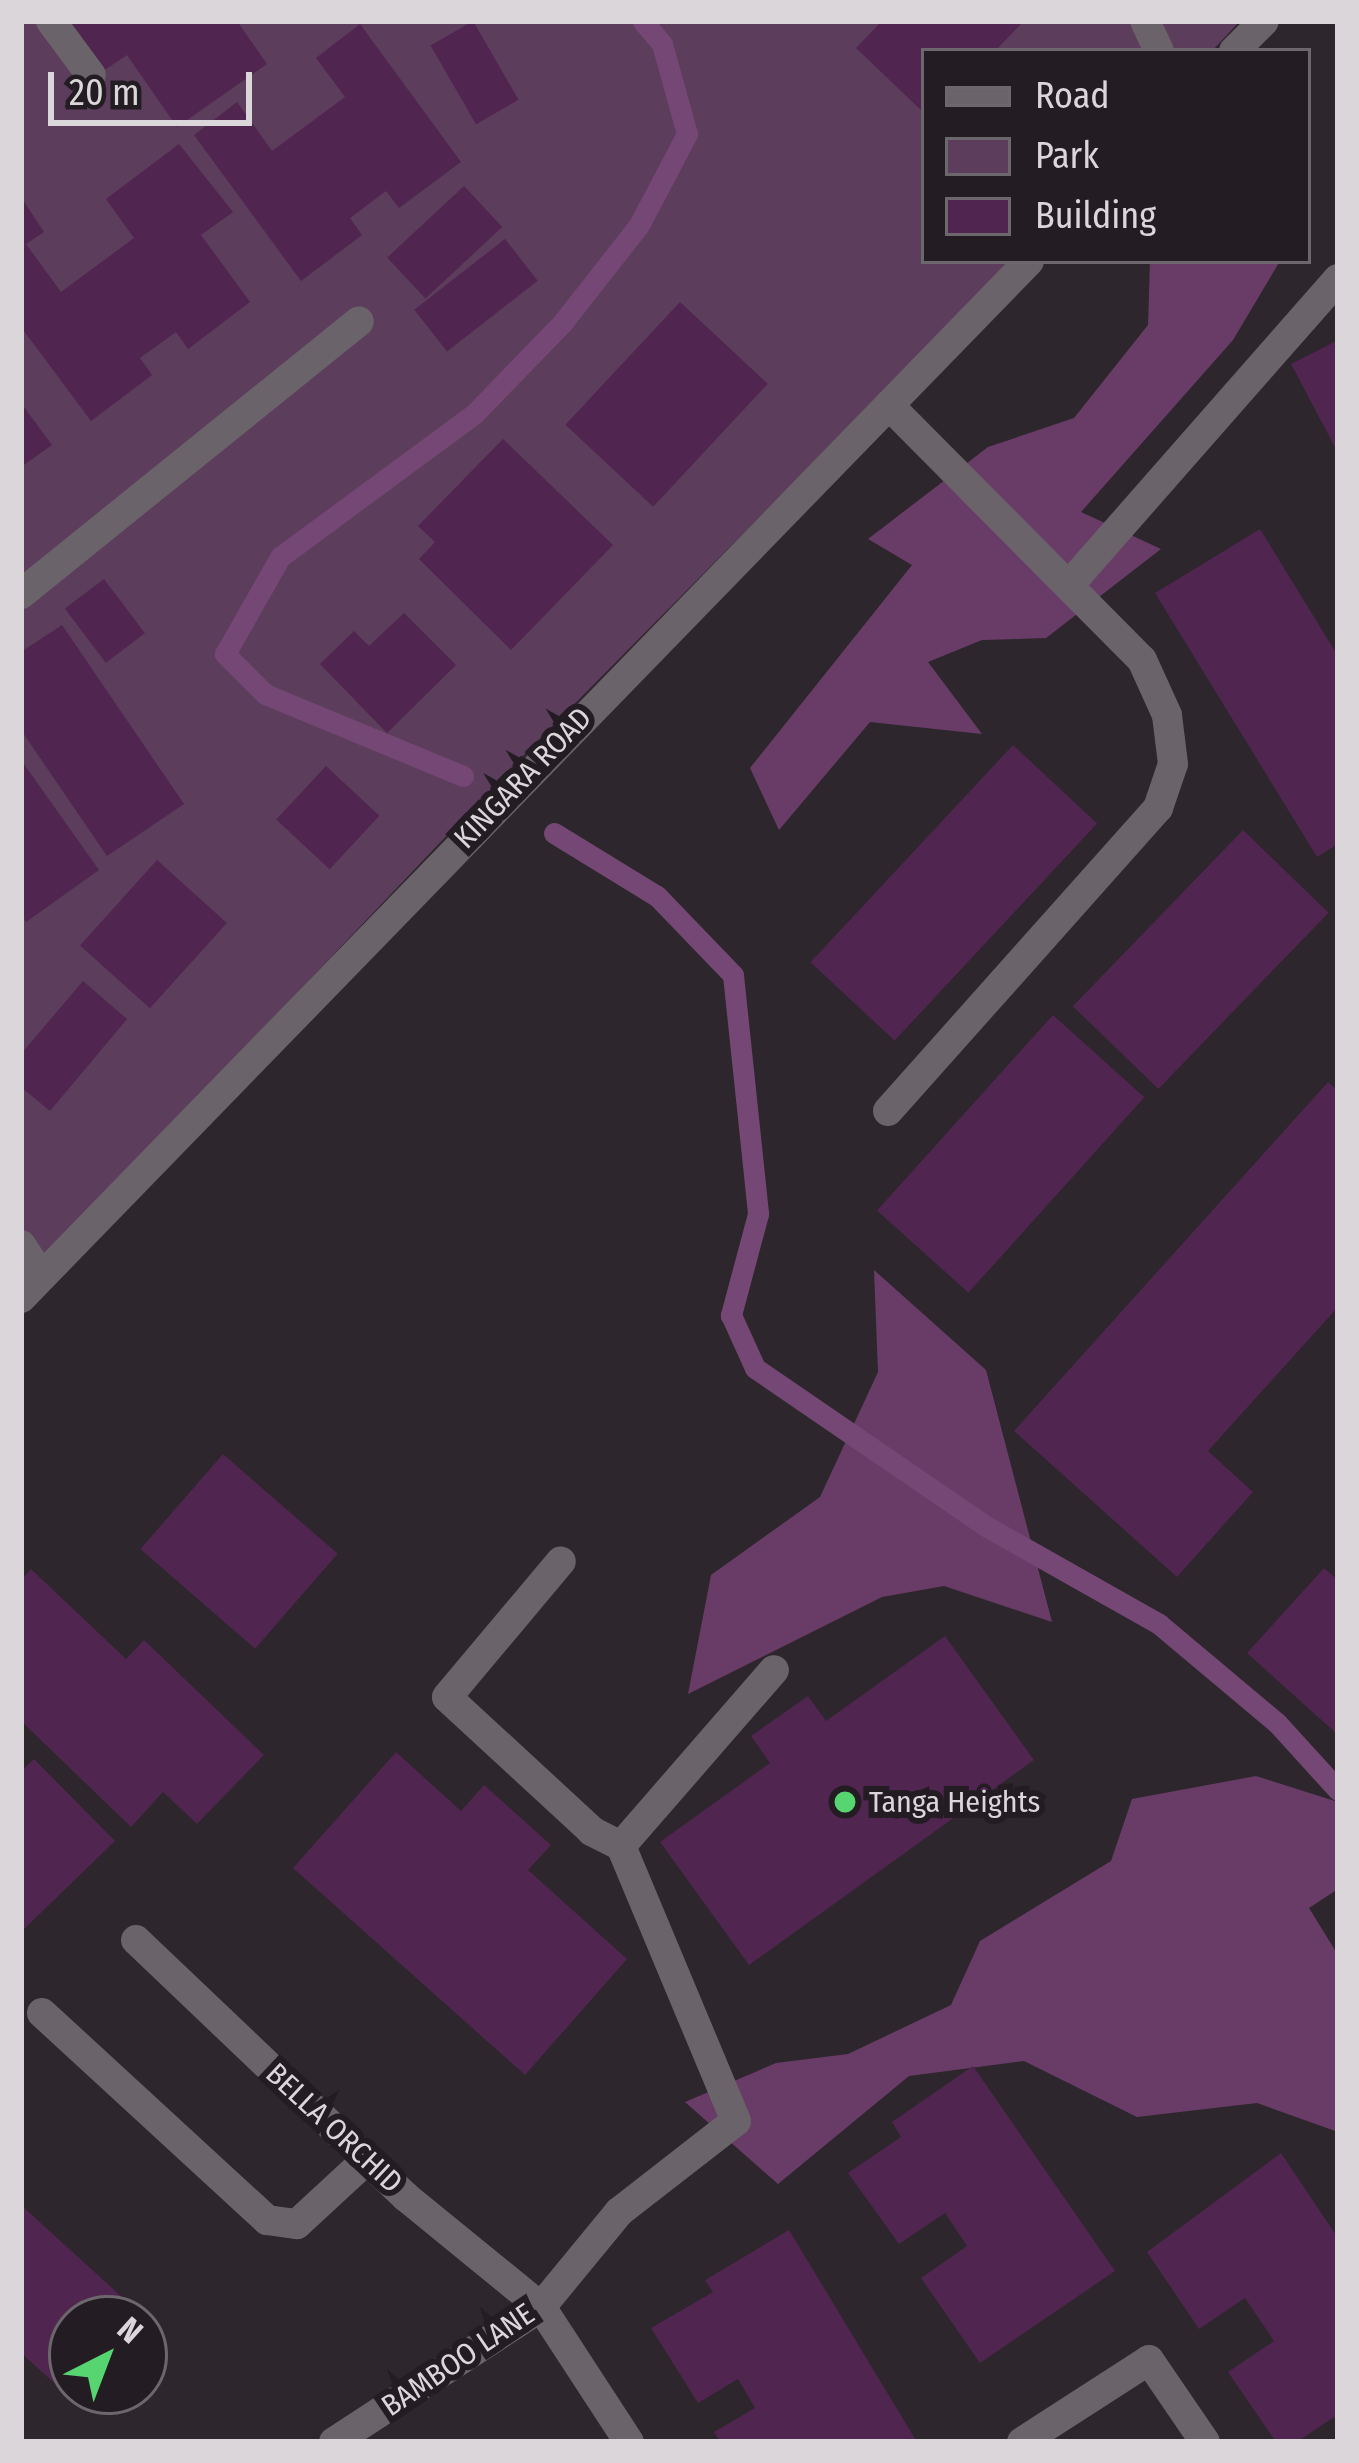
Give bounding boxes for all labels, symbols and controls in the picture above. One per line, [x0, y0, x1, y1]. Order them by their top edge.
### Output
scale bar [54, 48, 258, 122]
legend [921, 48, 1311, 264]
text: 20 m [69, 71, 140, 115]
text: Road [1035, 74, 1110, 118]
text: Park [1035, 134, 1099, 178]
text: Building [1035, 194, 1156, 238]
street label: KINGARA ROAD [447, 700, 599, 856]
place label: Tanga Heights [869, 1784, 1040, 1820]
marker: Tanga Heights [832, 1789, 858, 1815]
street label: BELLA ORCHID [258, 2056, 410, 2200]
north arrow [48, 2295, 168, 2415]
street label: BAMBOO LANE [375, 2296, 541, 2424]
text: N [109, 2309, 151, 2352]

